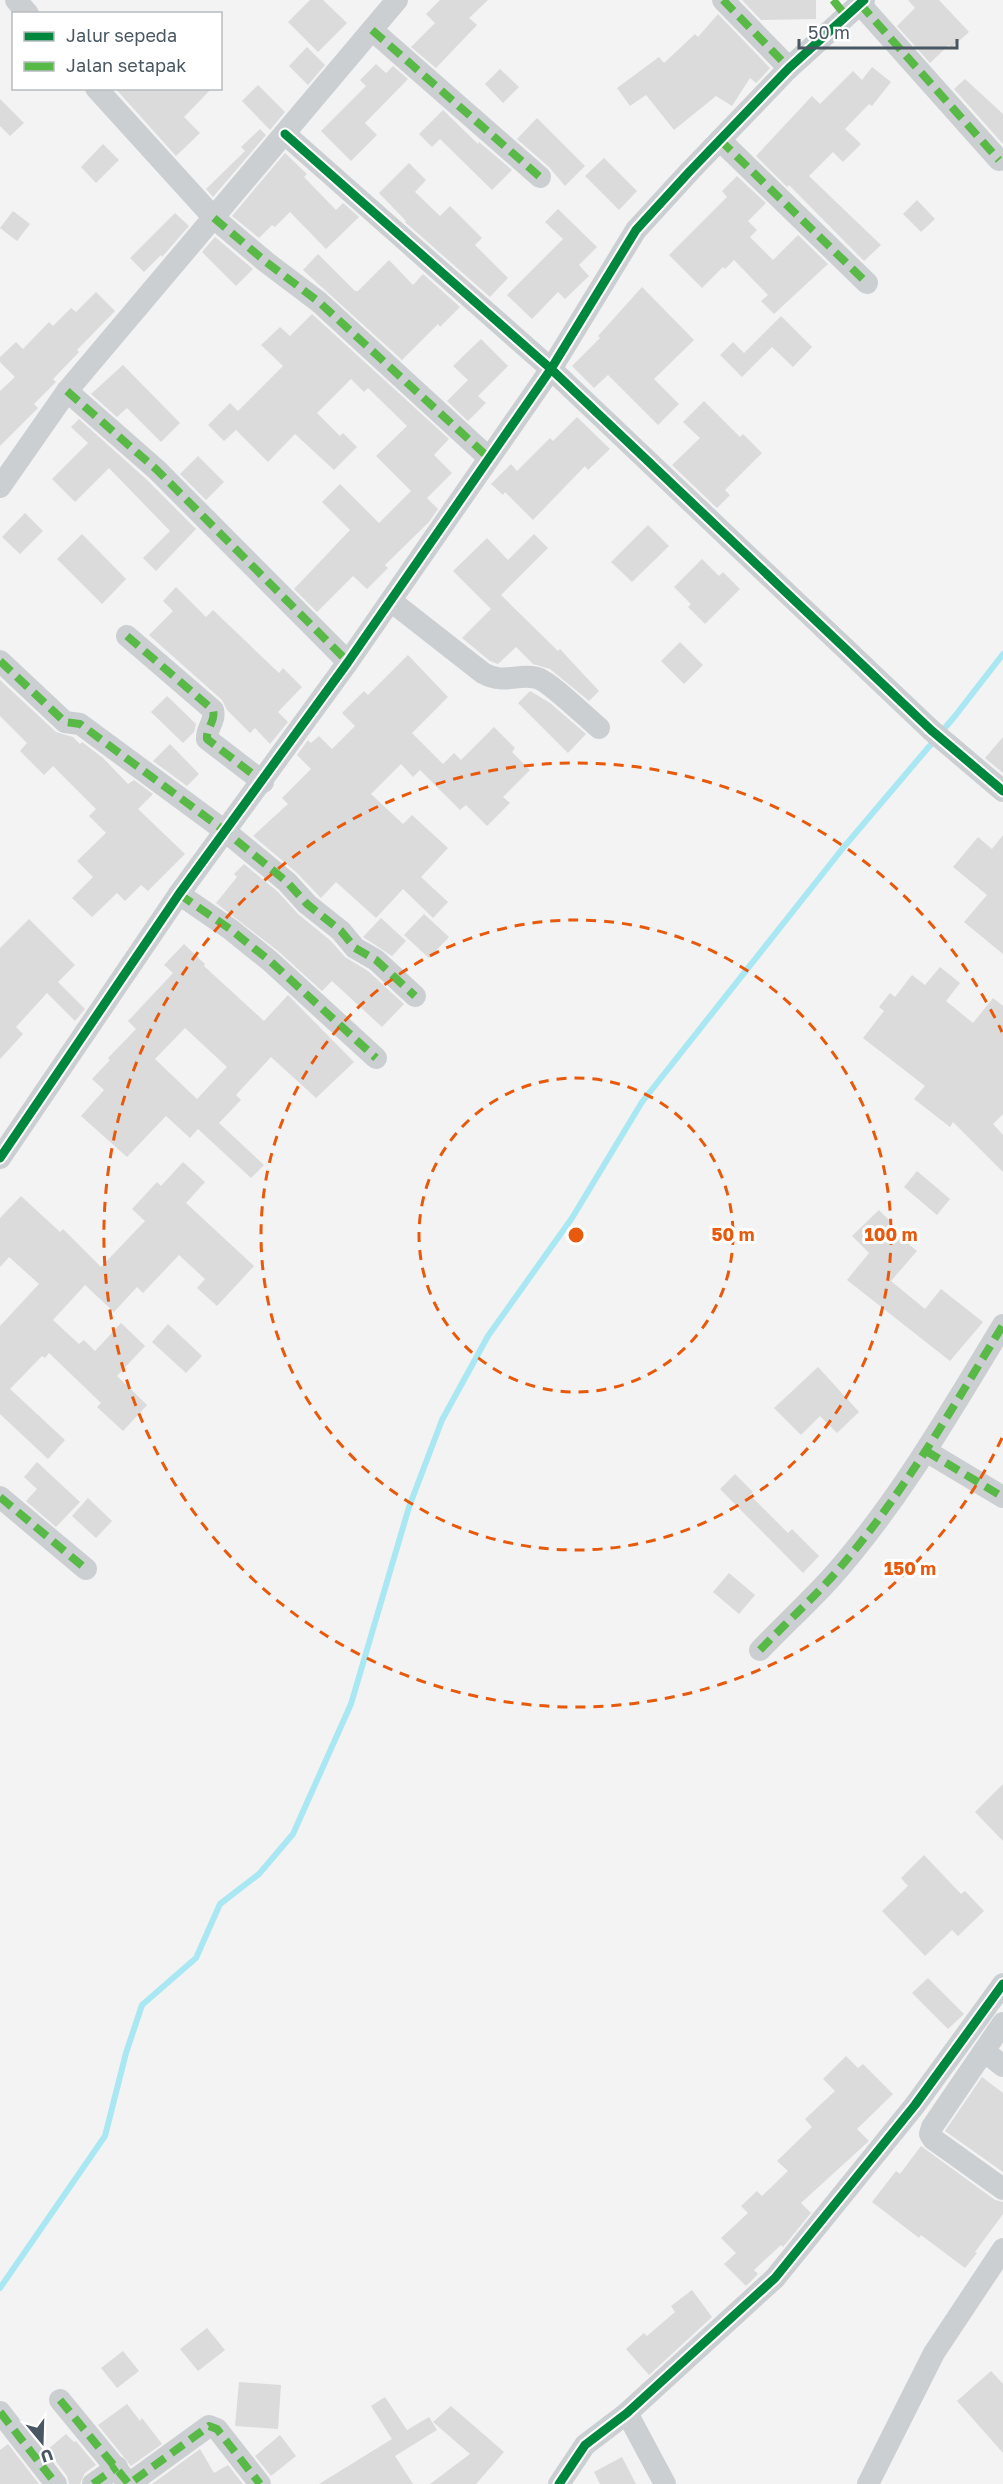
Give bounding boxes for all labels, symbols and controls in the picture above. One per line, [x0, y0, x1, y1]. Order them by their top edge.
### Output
legend [12, 12, 222, 90]
scale bar [799, 12, 956, 50]
text: 50 m [808, 21, 850, 43]
text: Jalur sepeda [66, 24, 177, 46]
text: Jalan setapak [66, 54, 186, 76]
text: 50 m [712, 1223, 754, 1245]
text: 100 m [865, 1223, 917, 1245]
centre of rings [566, 1225, 586, 1245]
text: 150 m [884, 1557, 936, 1579]
north arrow [12, 2412, 72, 2472]
text: U [38, 2445, 56, 2468]

